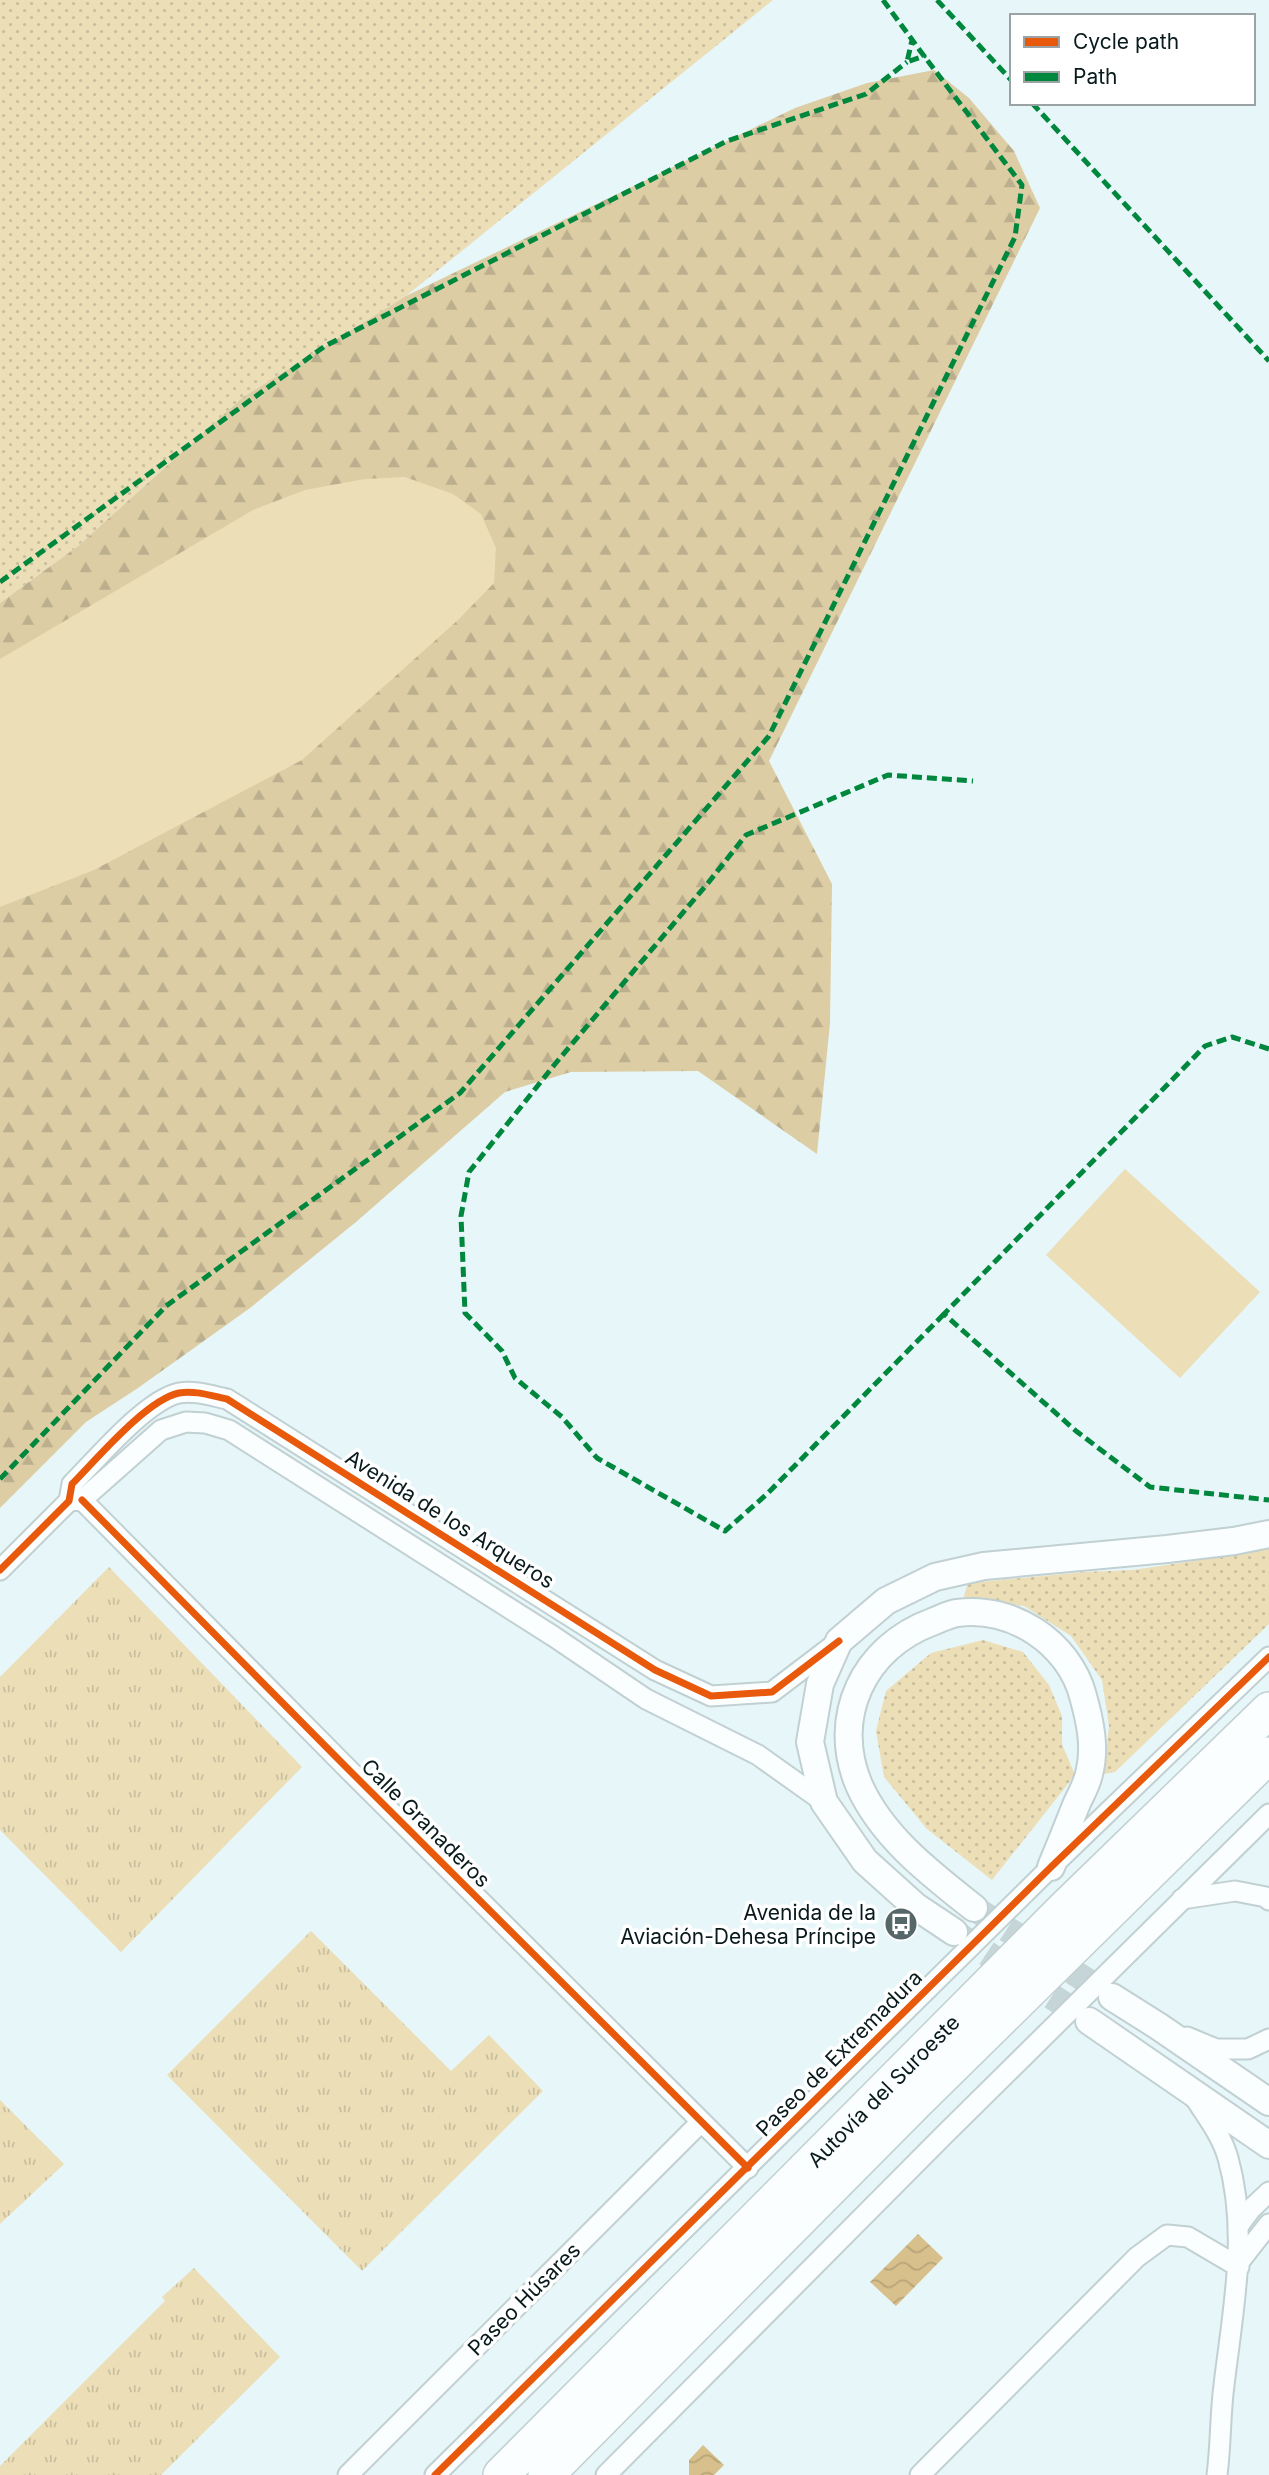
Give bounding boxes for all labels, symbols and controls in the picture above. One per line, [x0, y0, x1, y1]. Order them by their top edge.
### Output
legend [1010, 14, 1255, 105]
text: Cycle path [1073, 29, 1179, 54]
text: Path [1073, 64, 1118, 89]
street label: Avenida de los Arqueros [341, 1444, 559, 1594]
street label: Calle Granaderos [357, 1754, 495, 1892]
place label: Avenida de la Aviación-Dehesa Príncipe [620, 1900, 876, 1949]
bus stop icon: Avenida de la Aviación-Dehesa Príncipe [882, 1905, 920, 1943]
street label: Paseo de Extremadura [751, 1965, 927, 2141]
street label: Autovía del Suroeste [802, 2009, 964, 2172]
street label: Paseo Húsares [463, 2238, 585, 2360]

